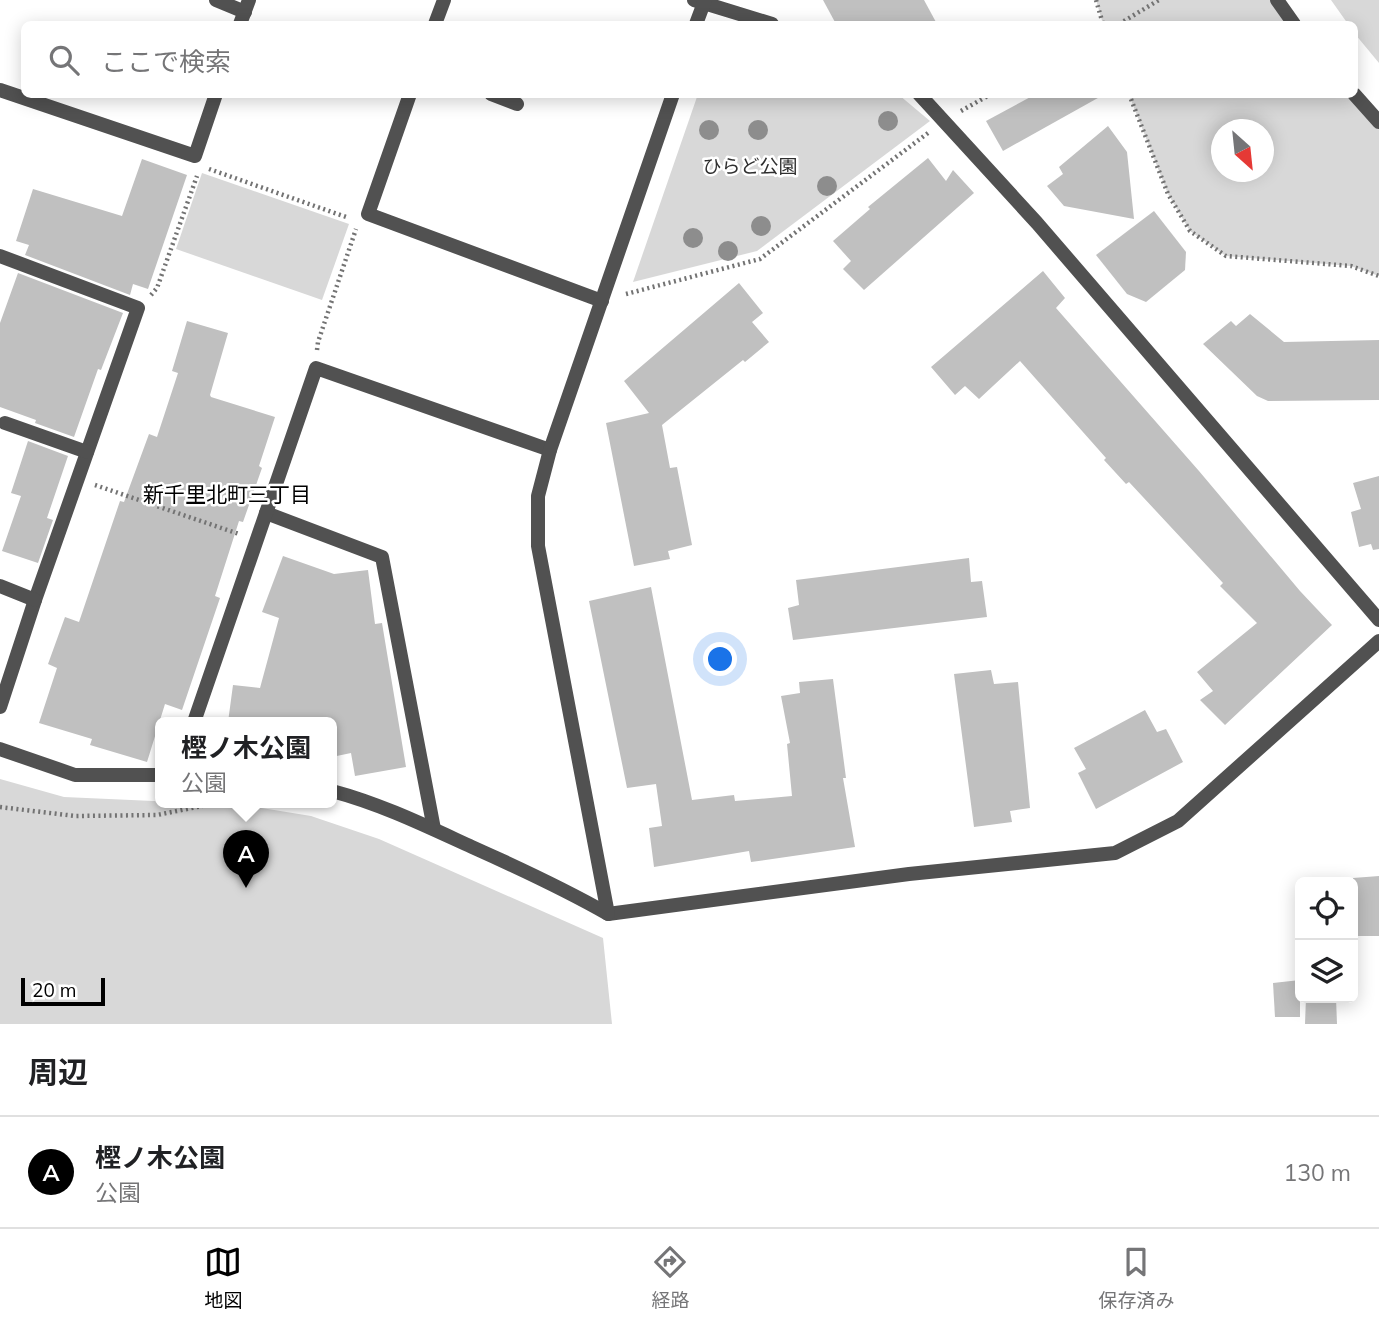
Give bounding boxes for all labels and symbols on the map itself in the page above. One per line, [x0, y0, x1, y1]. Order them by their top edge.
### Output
north arrow [1211, 119, 1274, 182]
park label: ひらど公園 [702, 154, 798, 178]
district label: 新千里北町三丁目 [143, 481, 311, 507]
your location [703, 642, 737, 676]
pin: A [223, 830, 269, 888]
scale bar [21, 975, 105, 1007]

